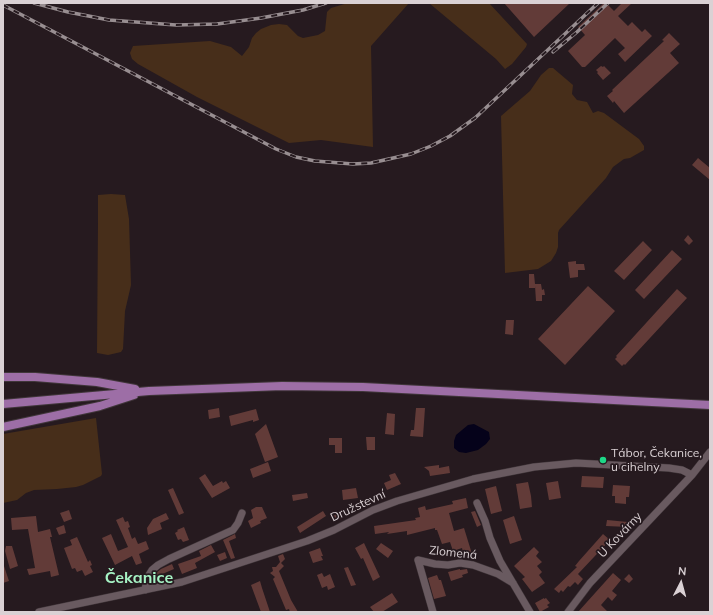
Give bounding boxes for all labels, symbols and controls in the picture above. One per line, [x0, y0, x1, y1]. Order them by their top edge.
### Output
place label: Tábor, Čekanice, u cihelny [611, 446, 702, 474]
marker: Tábor, Čekanice, u cihelny [598, 455, 608, 465]
street label: Družstevní [328, 487, 388, 525]
street label: U Kovárny [595, 509, 645, 561]
street label: Zlomená [428, 543, 478, 563]
north arrow [661, 563, 701, 603]
text: N [677, 564, 687, 578]
district label: Čekanice [105, 568, 173, 588]

